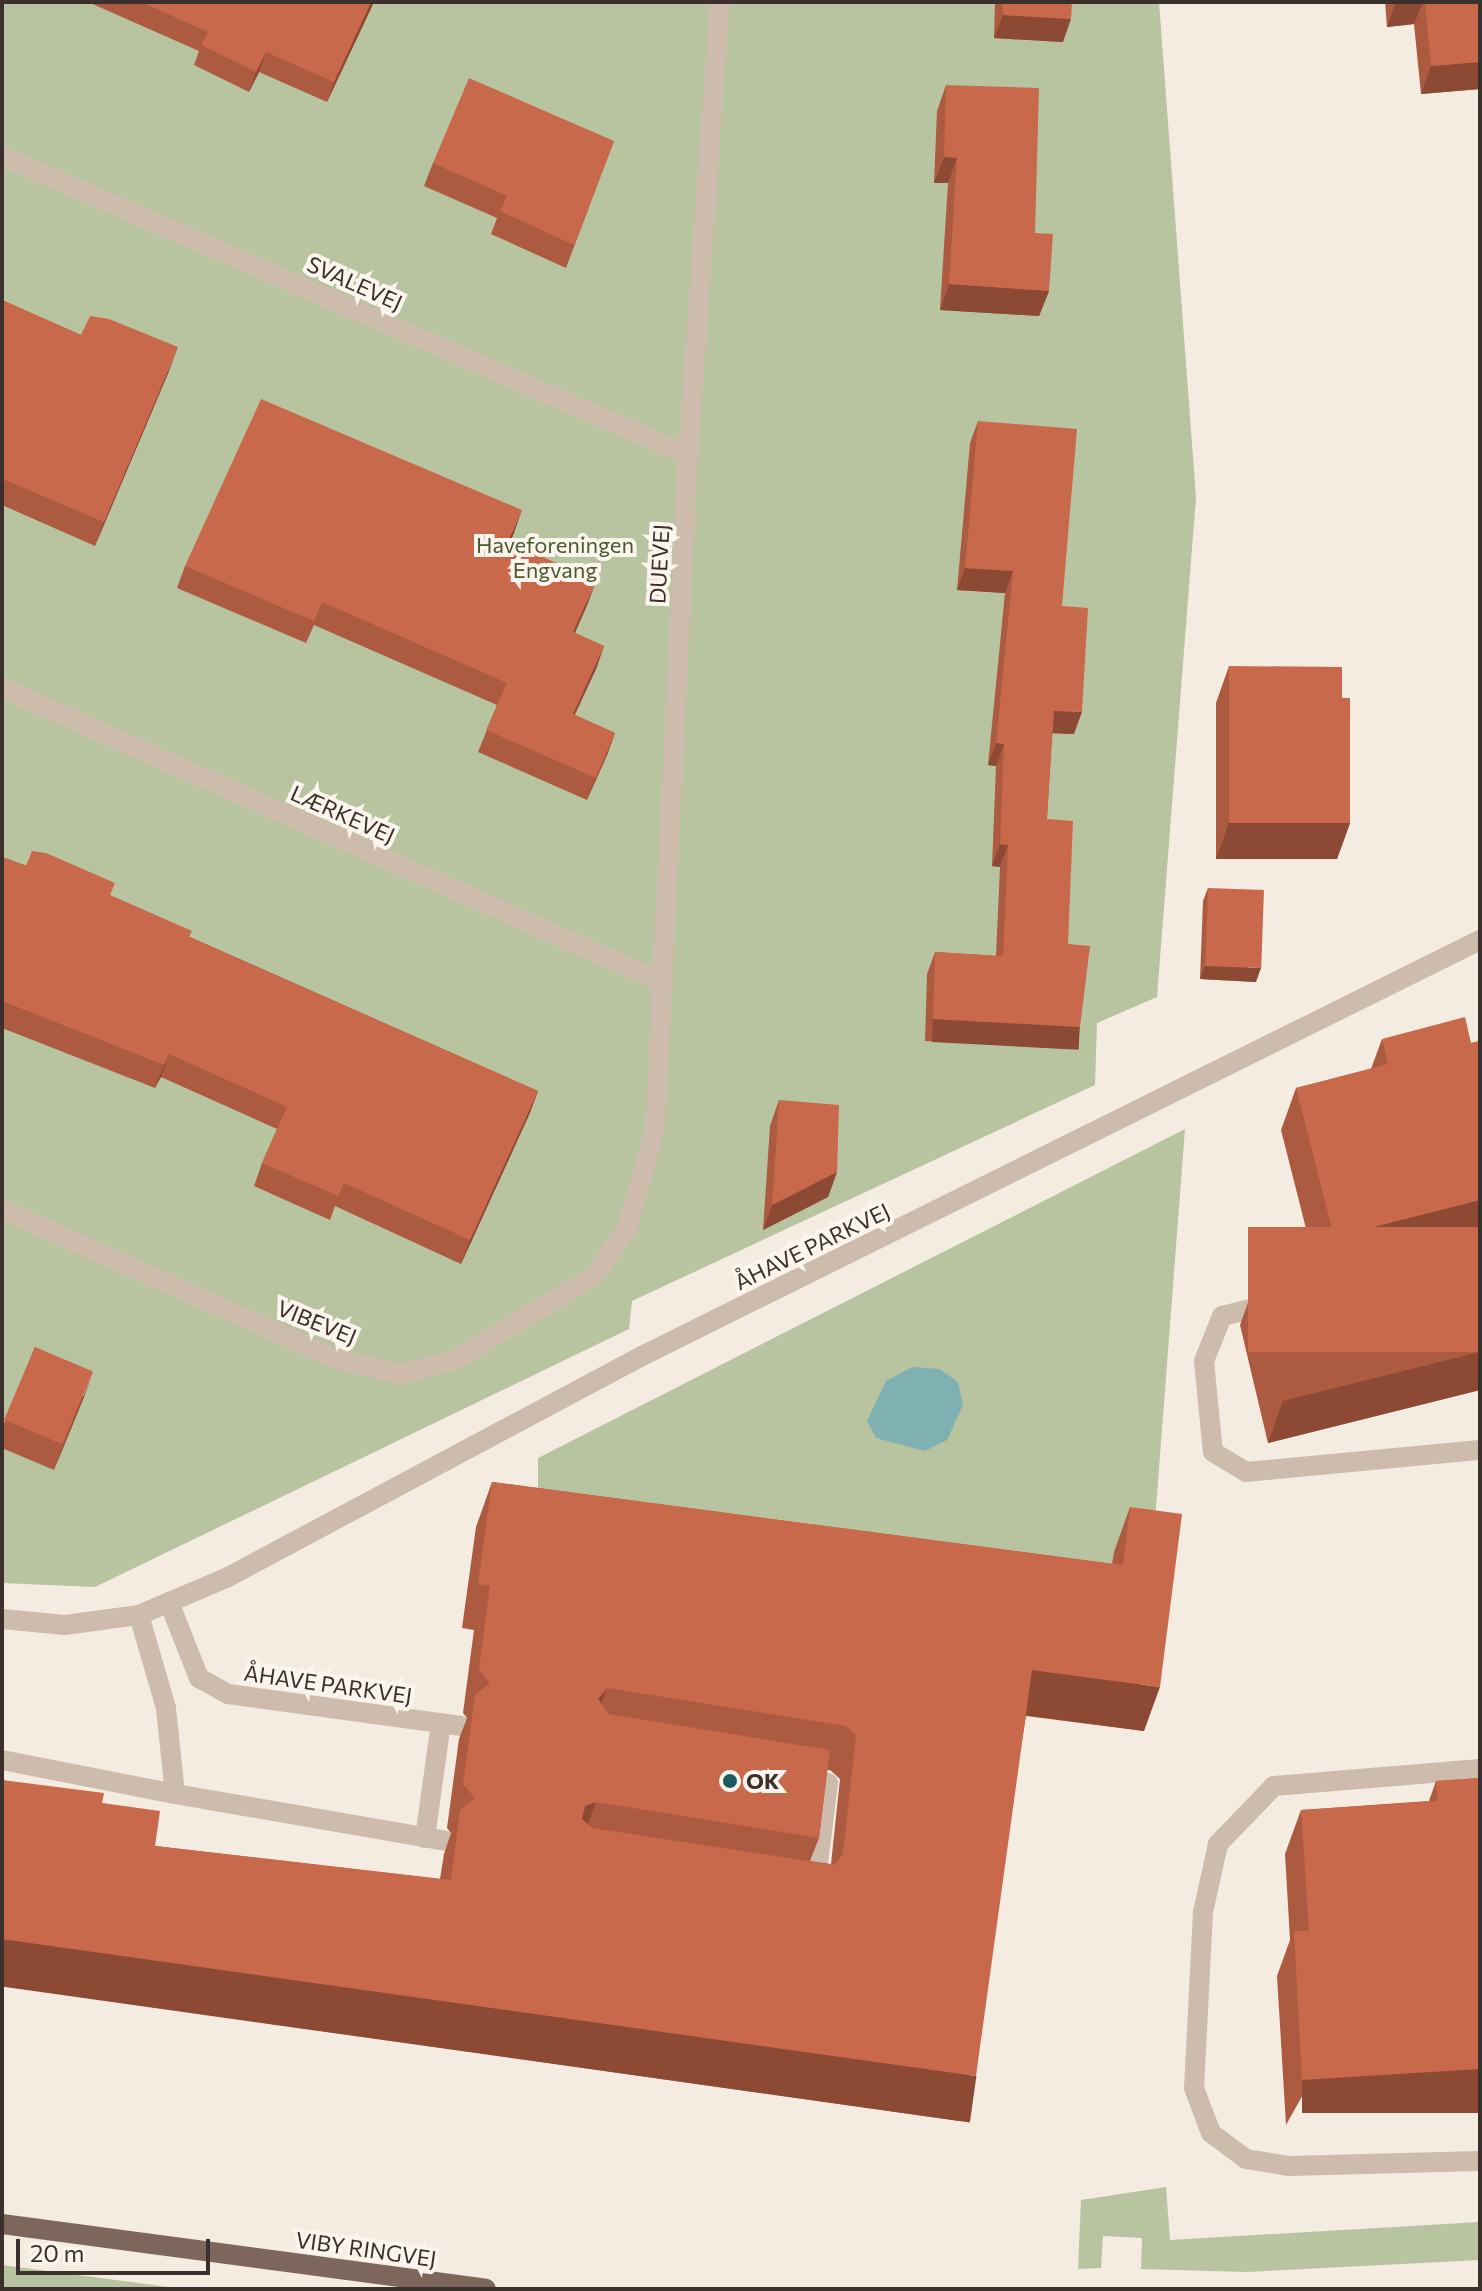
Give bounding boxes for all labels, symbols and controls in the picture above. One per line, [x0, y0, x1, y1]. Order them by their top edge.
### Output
street label: SVALEVEJ [303, 250, 407, 316]
street label: DUEVEJ [644, 523, 674, 605]
park label: Haveforeningen Engvang [476, 531, 634, 582]
street label: LÆRKEVEJ [287, 779, 399, 849]
street label: ÅHAVE PARKVEJ [730, 1197, 894, 1295]
street label: VIBEVEJ [274, 1294, 360, 1350]
street label: ÅHAVE PARKVEJ [242, 1659, 414, 1709]
place label: OK [746, 1768, 779, 1794]
marker: OK [721, 1772, 739, 1790]
scale bar [20, 2223, 214, 2273]
street label: VIBY RINGVEJ [294, 2226, 438, 2272]
text: 20 m [30, 2238, 84, 2267]

